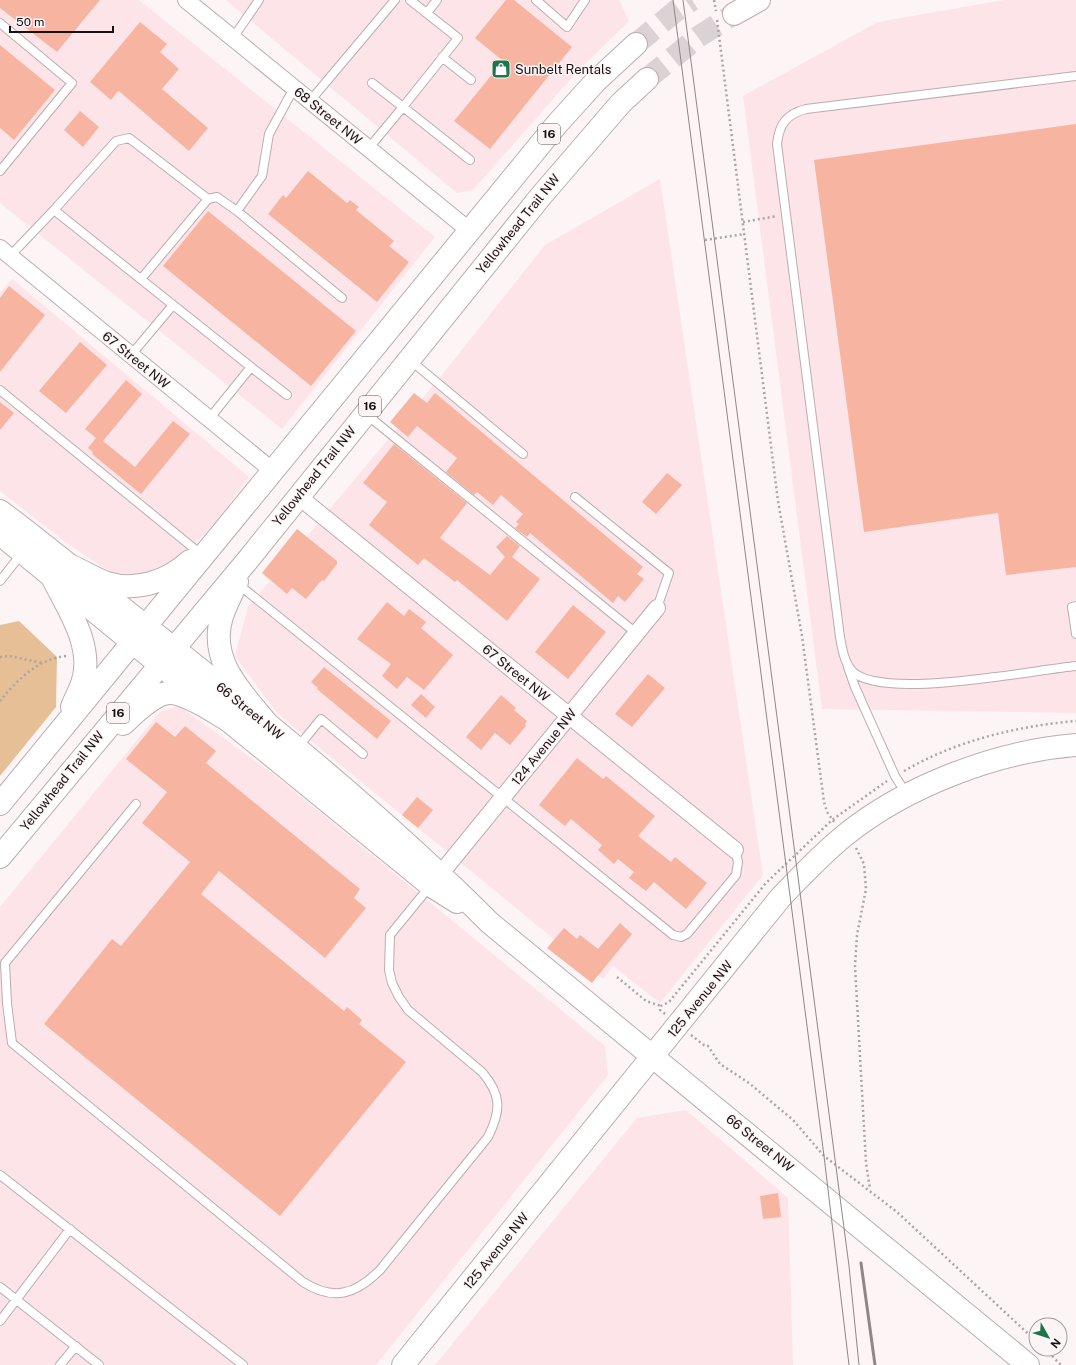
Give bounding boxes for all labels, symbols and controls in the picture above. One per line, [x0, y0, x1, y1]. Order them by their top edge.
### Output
scale bar [10, 8, 113, 34]
text: 50 m [16, 15, 44, 29]
shop icon: Sunbelt Rentals [490, 58, 512, 80]
place label: Sunbelt Rentals [515, 62, 611, 77]
street label: 68 Street NW [291, 84, 365, 148]
road number: 16 [538, 124, 560, 144]
street label: Yellowhead Trail NW [473, 171, 563, 277]
street label: 67 Street NW [99, 328, 173, 392]
road number: 16 [359, 396, 381, 416]
street label: Yellowhead Trail NW [269, 423, 359, 529]
street label: 67 Street NW [479, 641, 553, 705]
street label: 66 Street NW [213, 679, 287, 743]
road number: 16 [107, 703, 129, 723]
street label: 124 Avenue NW [508, 705, 580, 788]
street label: Yellowhead Trail NW [17, 728, 107, 834]
street label: 125 Avenue NW [664, 957, 736, 1040]
street label: 66 Street NW [723, 1111, 797, 1175]
street label: 125 Avenue NW [460, 1209, 532, 1292]
north arrow [1028, 1317, 1068, 1357]
text: N [1048, 1336, 1063, 1350]

